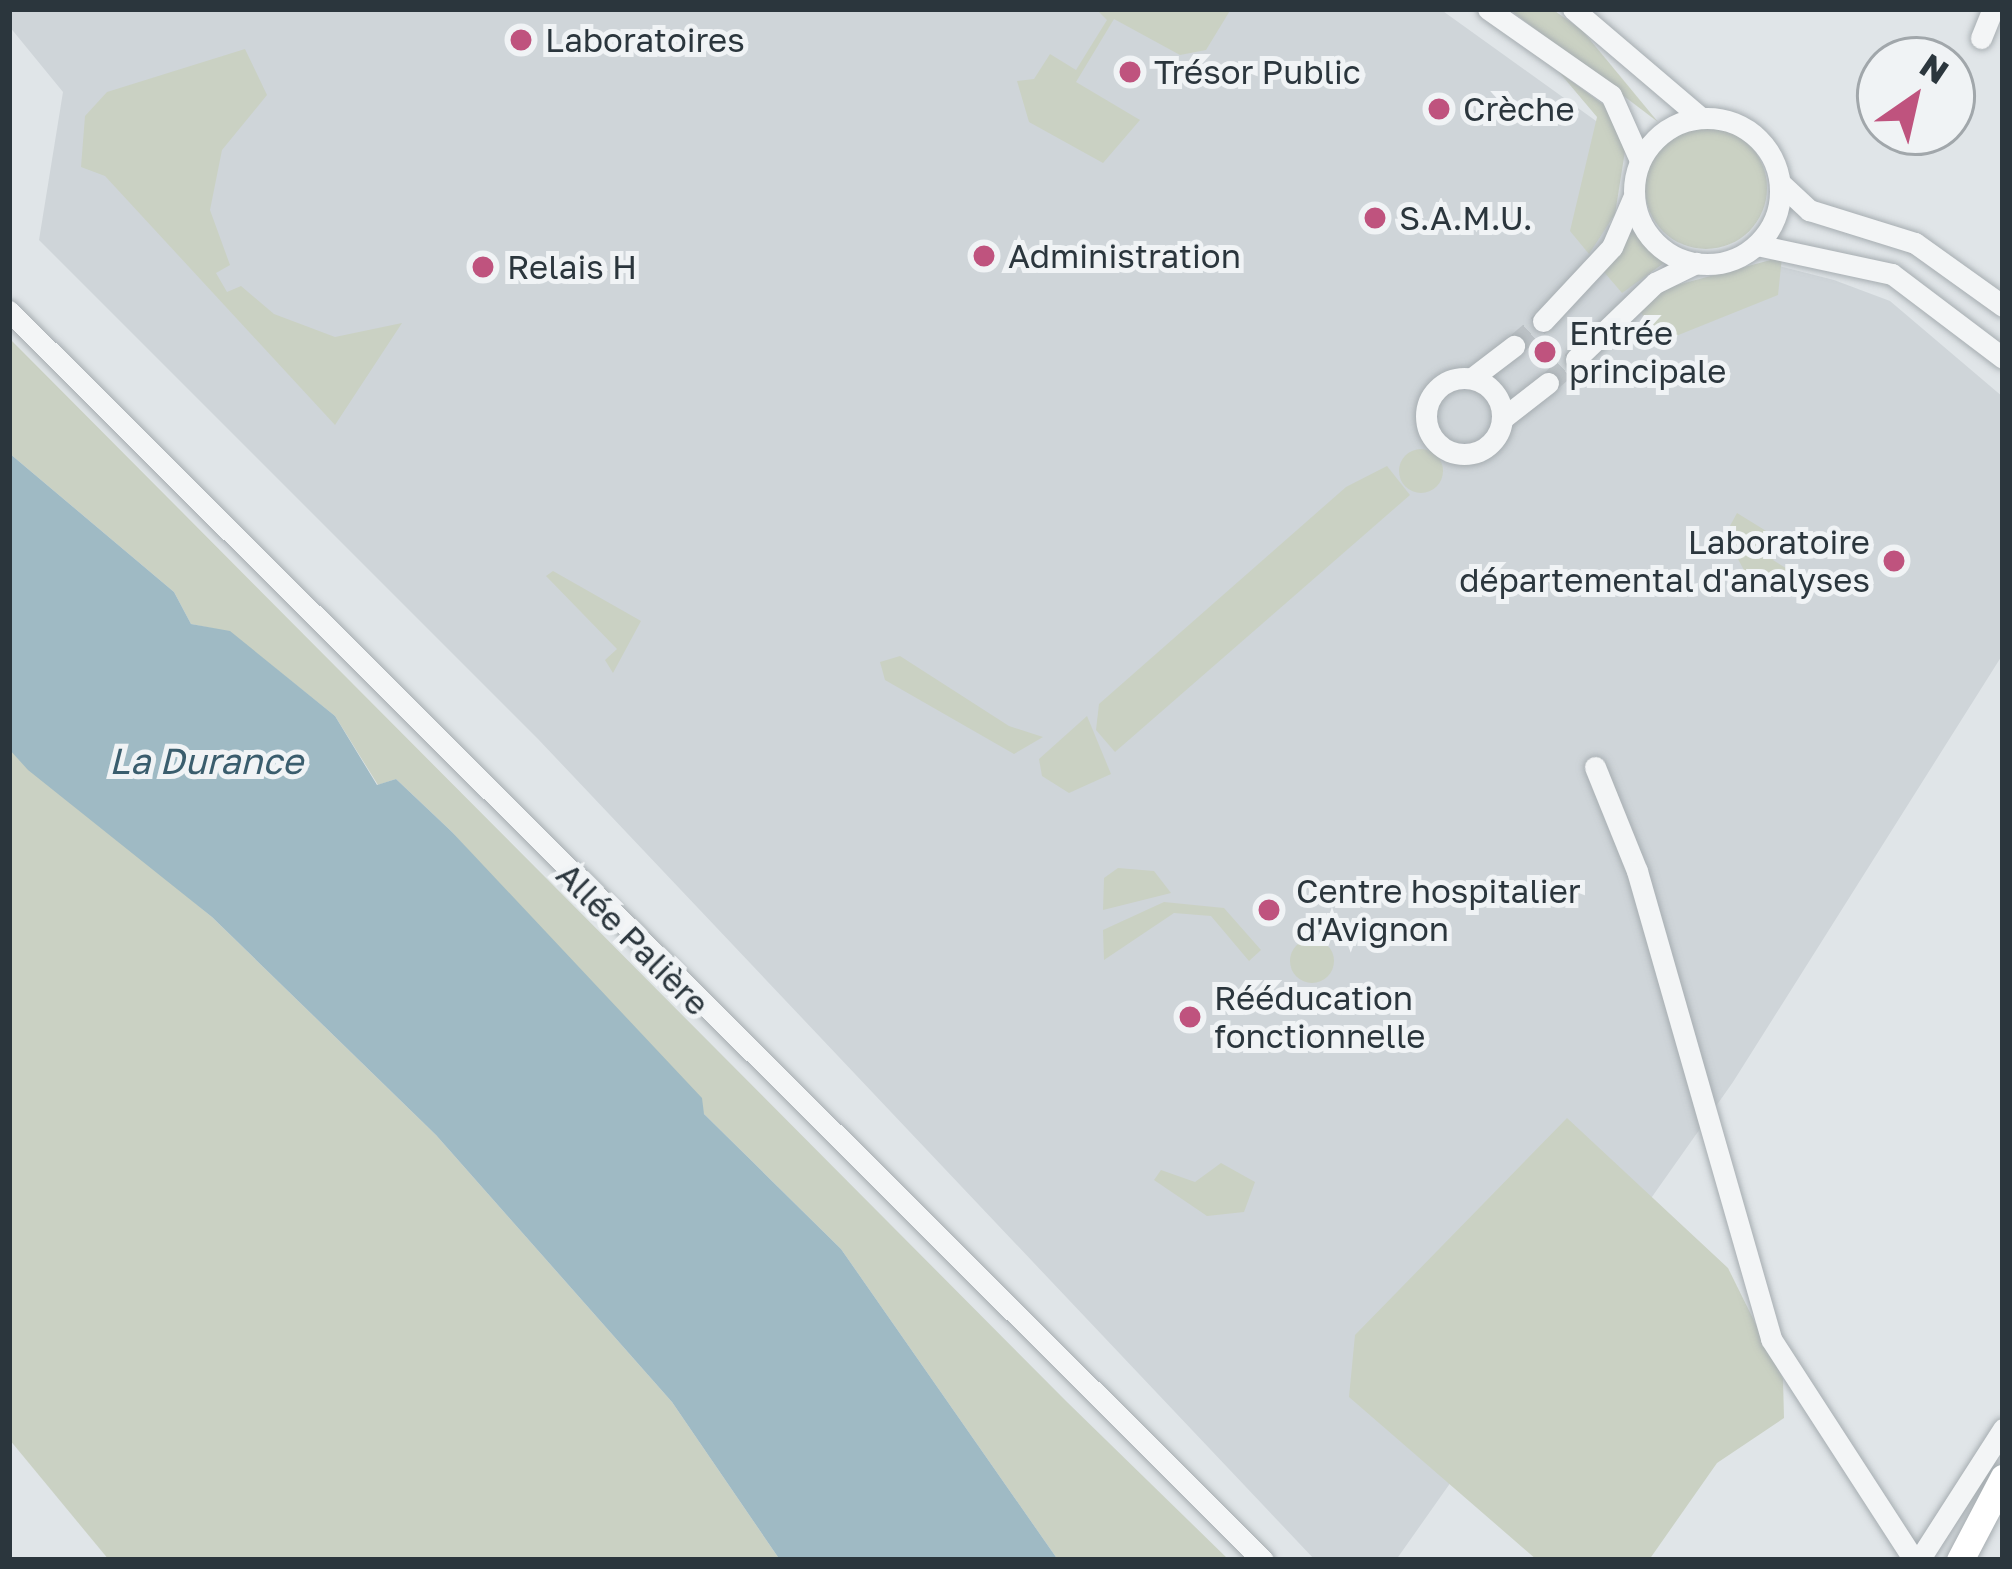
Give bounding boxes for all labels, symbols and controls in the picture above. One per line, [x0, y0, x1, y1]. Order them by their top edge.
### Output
place label: Laboratoires [545, 20, 745, 60]
marker: Laboratoires [508, 27, 534, 53]
north arrow [1856, 36, 1976, 156]
text: N [1913, 45, 1956, 91]
place label: Trésor Public [1154, 52, 1361, 92]
marker: Trésor Public [1117, 59, 1143, 85]
place label: Crèche [1463, 89, 1575, 129]
marker: Crèche [1426, 96, 1452, 122]
place label: S.A.M.U. [1399, 198, 1533, 238]
marker: S.A.M.U. [1362, 205, 1388, 231]
place label: Administration [1008, 236, 1241, 276]
marker: Administration [971, 243, 997, 269]
place label: Relais H [507, 247, 637, 287]
marker: Relais H [470, 254, 496, 280]
place label: Entrée principale [1569, 313, 1726, 391]
marker: Entrée principale [1532, 339, 1558, 365]
place label: Laboratoire départemental d'analyses [1459, 522, 1870, 600]
marker: Laboratoire départemental d'analyses [1881, 548, 1907, 574]
water label: La Durance [109, 739, 303, 783]
street label: Allée Palière [549, 855, 717, 1023]
place label: Centre hospitalier d'Avignon [1296, 871, 1581, 949]
marker: Centre hospitalier d'Avignon [1253, 894, 1285, 926]
place label: Rééducation fonctionnelle [1214, 978, 1425, 1056]
marker: Rééducation fonctionnelle [1177, 1004, 1203, 1030]

